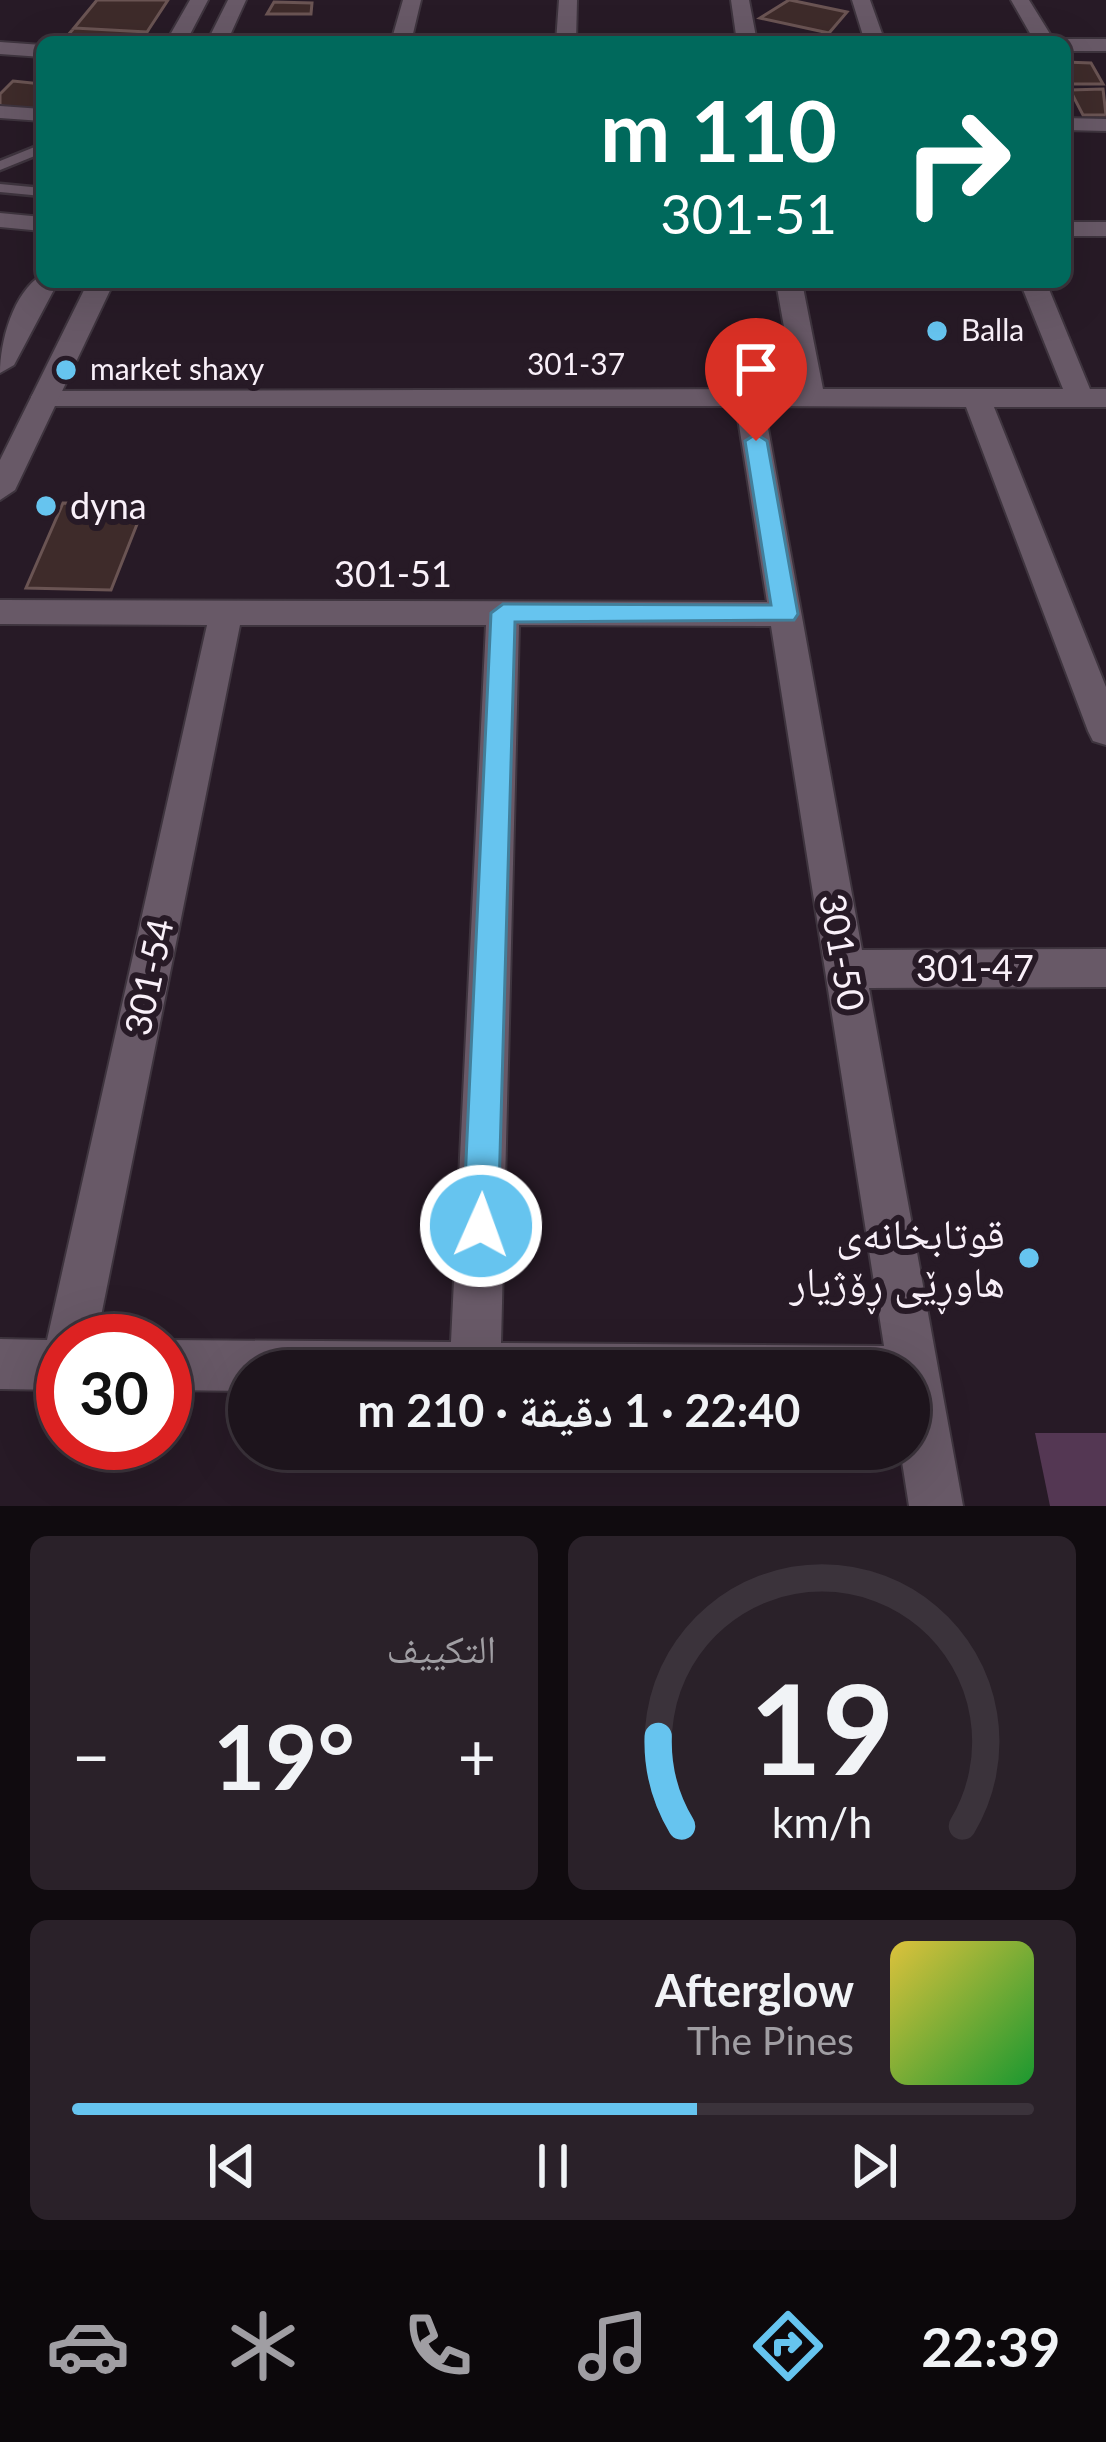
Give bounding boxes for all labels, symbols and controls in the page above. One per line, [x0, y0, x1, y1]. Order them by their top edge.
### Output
text: 110 m [600, 79, 837, 180]
icon: right [879, 84, 1035, 240]
text: 301-51 [660, 181, 837, 246]
place label: Balla [961, 311, 1024, 347]
pin [705, 318, 807, 441]
marker: Balla [924, 318, 950, 344]
icon: arrive [723, 336, 789, 402]
street label: 301-37 [527, 345, 625, 381]
place label: market shaxy [90, 350, 265, 386]
marker: market shaxy [53, 357, 79, 383]
place label: dyna [70, 483, 147, 527]
marker: dyna [33, 493, 59, 519]
street label: 301-51 [334, 551, 452, 595]
street label: 301-50 [811, 890, 875, 1014]
street label: 301-54 [114, 915, 182, 1039]
street label: 301-47 [916, 945, 1034, 989]
position arrow [418, 1163, 544, 1289]
place label: قوتابخانەی هاوڕێی ڕۆژیار [789, 1208, 1005, 1315]
marker: قوتابخانەی هاوڕێی ڕۆژیار [1016, 1245, 1042, 1271]
speed limit sign: 30 [36, 1314, 192, 1470]
text: 22:40 · 1 دقيقة · 210 m [358, 1383, 800, 1437]
text: التكييف [387, 1625, 496, 1671]
text: 19 [750, 1652, 894, 1802]
text: 19° [213, 1701, 355, 1809]
text: − [72, 1716, 110, 1795]
text: + [458, 1716, 496, 1795]
text: km/h [772, 1796, 872, 1847]
text: Afterglow [655, 1963, 854, 2017]
text: The Pines [687, 2017, 854, 2063]
icon: previous [199, 2133, 265, 2199]
icon: pause [520, 2133, 586, 2199]
icon: next [841, 2133, 907, 2199]
icon: car [46, 2304, 130, 2388]
icon: climate [221, 2304, 305, 2388]
icon: phone [396, 2304, 480, 2388]
icon: music [571, 2304, 655, 2388]
icon: directions [746, 2304, 830, 2388]
text: 22:39 [921, 2314, 1060, 2379]

